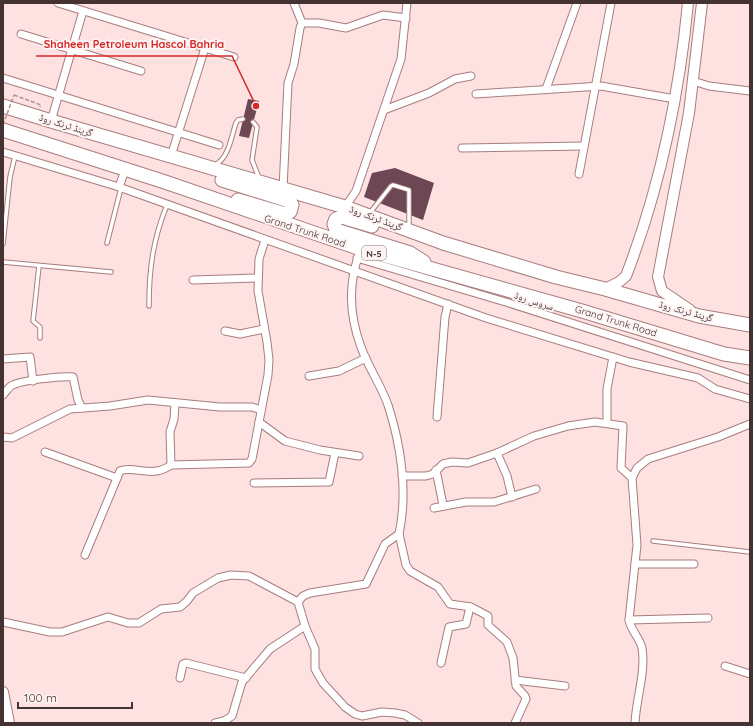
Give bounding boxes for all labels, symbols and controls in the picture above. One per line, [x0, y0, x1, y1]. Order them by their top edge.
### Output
callout: Shaheen Petroleum Hascol Bahria [36, 33, 232, 56]
text: Shaheen Petroleum Hascol Bahria [44, 37, 224, 51]
street label: گرینڈ ٹرنک روڈ [38, 111, 95, 139]
street label: گرینڈ ٹرنک روڈ [348, 202, 405, 234]
street label: Grand Trunk Road [263, 212, 347, 250]
road number: N-5 [362, 246, 386, 260]
street label: سروس روڈ [513, 289, 556, 314]
street label: گرینڈ ٹرنک روڈ [658, 298, 715, 325]
street label: Grand Trunk Road [573, 302, 659, 340]
scale bar [18, 684, 132, 710]
text: 100 m [24, 690, 57, 705]

